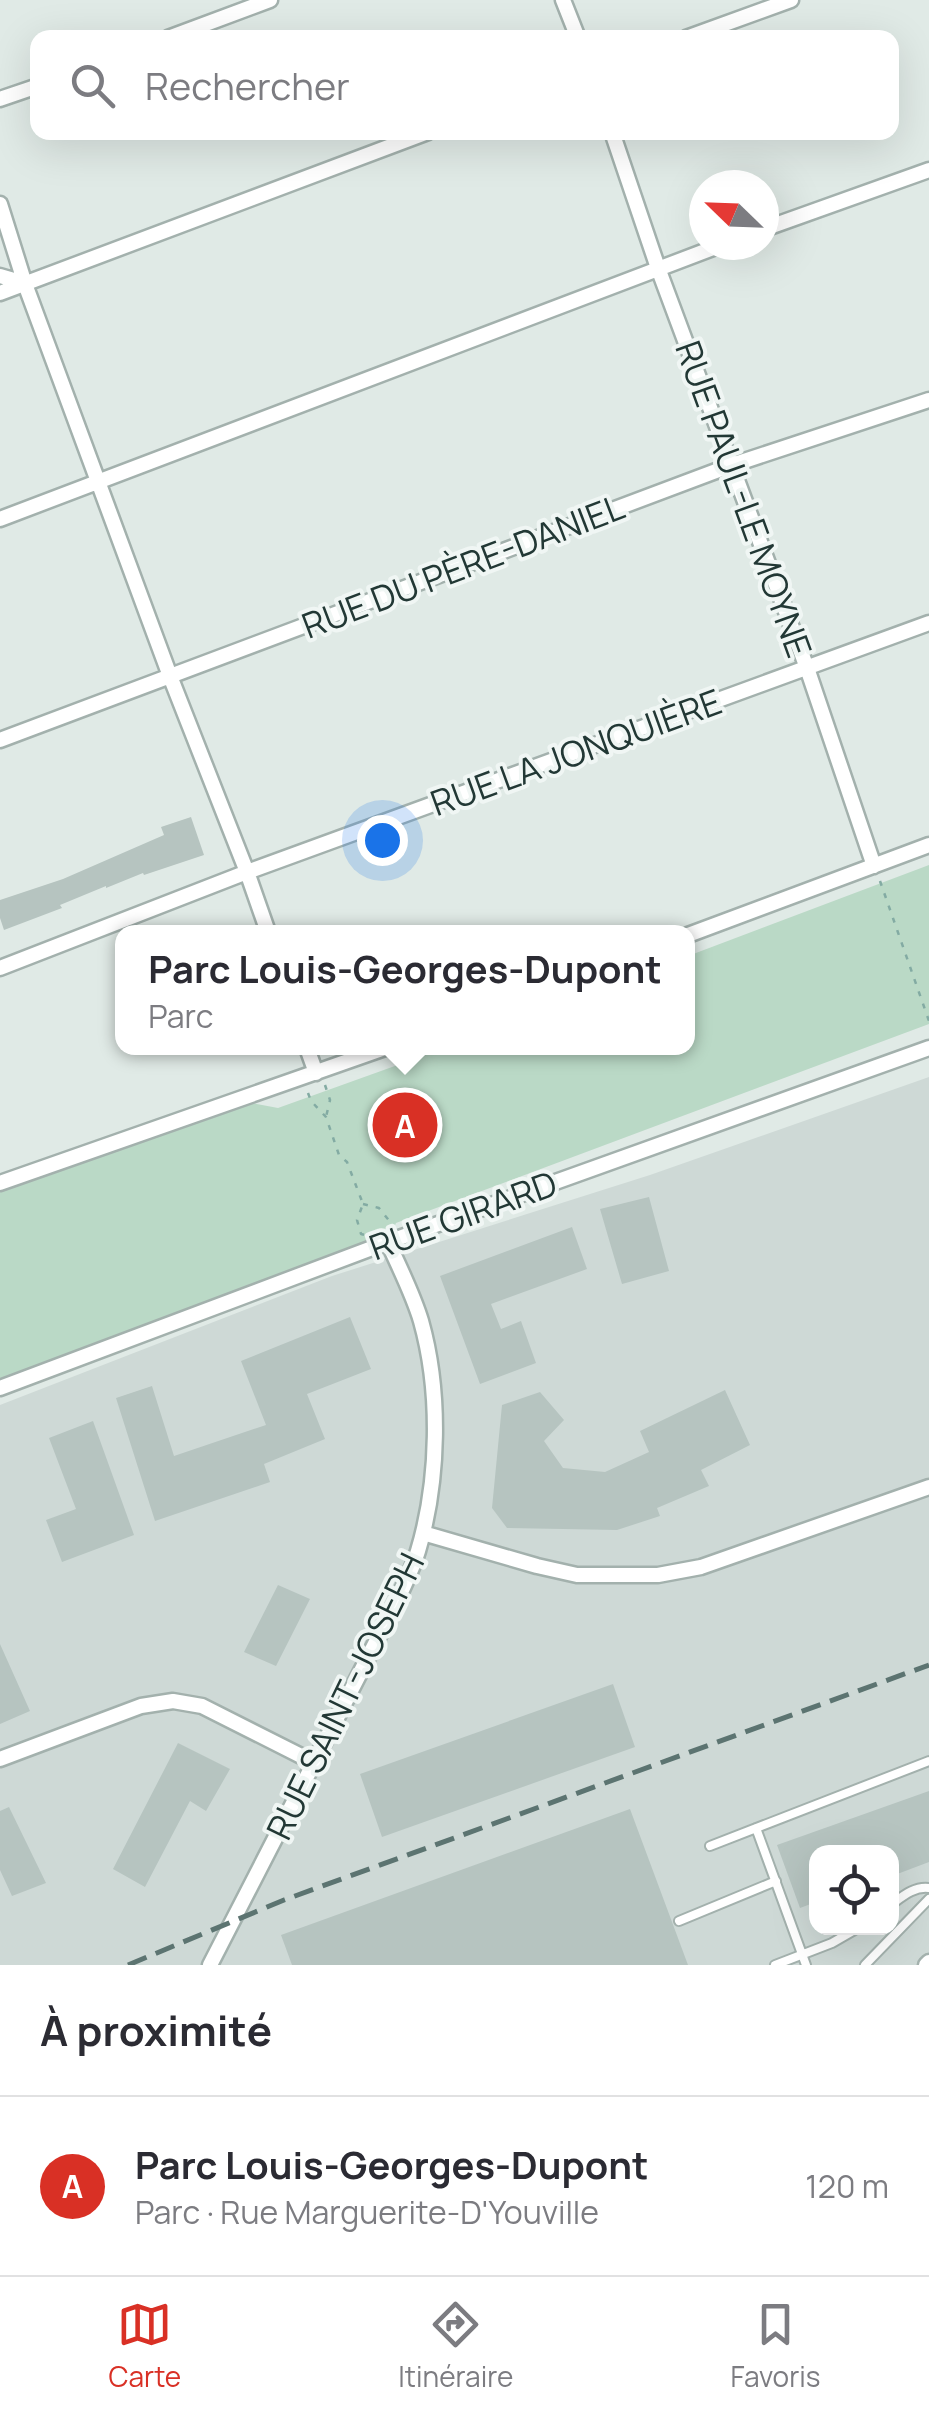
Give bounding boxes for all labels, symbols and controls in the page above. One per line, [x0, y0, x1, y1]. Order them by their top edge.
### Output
search box [30, 30, 899, 140]
icon: search [65, 58, 120, 113]
text: Rechercher [145, 59, 350, 111]
north arrow [689, 170, 779, 260]
street label: RUE PAUL-LE MOYNE [664, 334, 824, 664]
street label: RUE DU PÈRE-DANIEL [295, 482, 631, 650]
street label: RUE LA JONQUIÈRE [424, 677, 728, 827]
your location [357, 815, 408, 866]
popup [115, 925, 695, 1055]
text: Parc Louis-Georges-Dupont [148, 942, 662, 994]
text: Parc [148, 994, 214, 1038]
pin: A [372, 1088, 438, 1162]
street label: RUE GIRARD [363, 1159, 563, 1271]
street label: RUE SAINT-JOSEPH [255, 1545, 435, 1847]
map controls [809, 1845, 899, 1935]
button: locate [809, 1845, 899, 1935]
text: À proximité [40, 2001, 272, 2059]
text: Parc Louis-Georges-Dupont [135, 2138, 649, 2190]
text: A [62, 2164, 83, 2208]
text: 120 m [805, 2164, 889, 2208]
text: Parc · Rue Marguerite-D'Youville [135, 2190, 599, 2234]
tab: Carte [109, 2297, 181, 2395]
tab: Itinéraire [398, 2297, 513, 2395]
tab: Favoris [730, 2297, 820, 2395]

